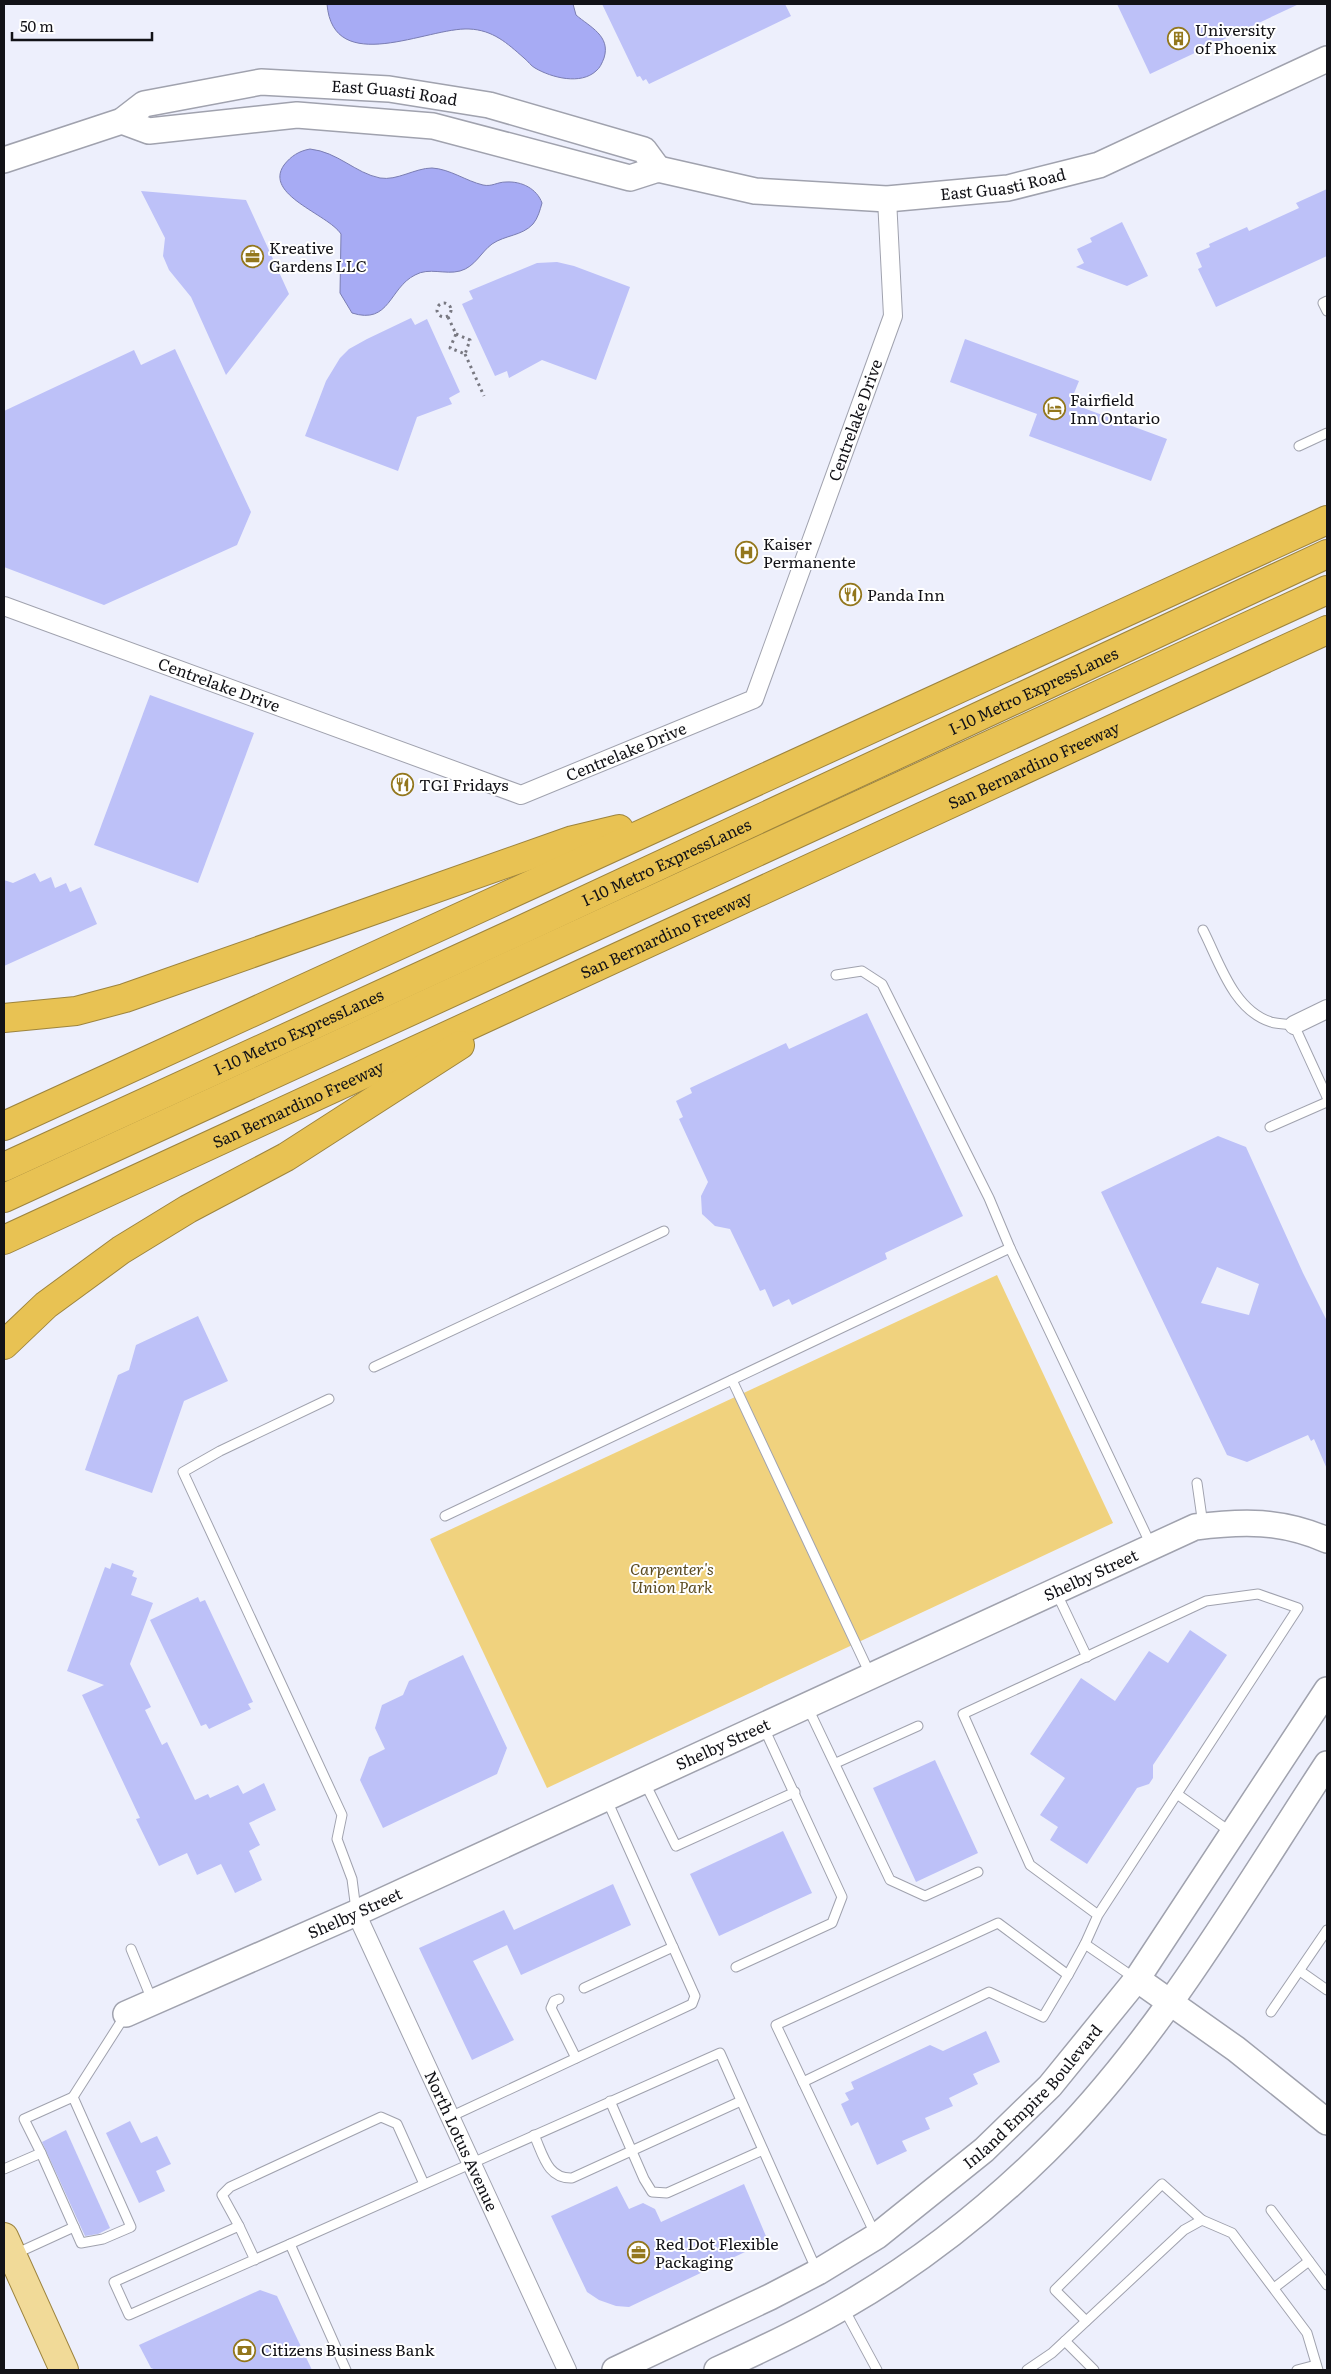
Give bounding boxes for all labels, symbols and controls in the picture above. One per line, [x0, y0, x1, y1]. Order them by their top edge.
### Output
scale bar [12, 10, 152, 42]
text: 50 m [20, 14, 54, 37]
place label: University of Phoenix [1195, 17, 1277, 59]
building icon: University of Phoenix [1167, 27, 1191, 51]
street label: East Guasti Road [331, 73, 460, 111]
street label: East Guasti Road [939, 161, 1068, 205]
place label: Kreative Gardens LLC [269, 235, 367, 277]
office icon: Kreative Gardens LLC [241, 245, 265, 269]
street label: Centrelake Drive [821, 356, 887, 484]
place label: Fairfield Inn Ontario [1070, 387, 1160, 429]
hotel icon: Fairfield Inn Ontario [1042, 397, 1066, 421]
place label: Kaiser Permanente [763, 531, 856, 573]
hospital icon: Kaiser Permanente [735, 541, 759, 565]
place label: Panda Inn [867, 582, 945, 606]
restaurant icon: Panda Inn [839, 583, 863, 607]
street label: I-10 Metro ExpressLanes [944, 640, 1122, 740]
street label: Centrelake Drive [155, 650, 284, 717]
street label: San Bernardino Freeway [944, 714, 1124, 814]
street label: Centrelake Drive [562, 715, 689, 786]
place label: TGI Fridays [419, 772, 508, 796]
restaurant icon: TGI Fridays [391, 773, 415, 797]
street label: I-10 Metro ExpressLanes [577, 811, 755, 911]
street label: San Bernardino Freeway [576, 884, 756, 984]
street label: I-10 Metro ExpressLanes [209, 982, 387, 1080]
street label: San Bernardino Freeway [208, 1053, 388, 1153]
street label: Shelby Street [1039, 1542, 1142, 1606]
park label: Carpenter's Union Park [630, 1556, 714, 1598]
street label: Shelby Street [671, 1711, 774, 1775]
street label: Shelby Street [303, 1880, 406, 1944]
street label: Inland Empire Boulevard [957, 2018, 1107, 2174]
street label: North Lotus Avenue [419, 2066, 505, 2215]
place label: Red Dot Flexible Packaging [655, 2231, 779, 2273]
office icon: Red Dot Flexible Packaging [627, 2241, 651, 2265]
place label: Citizens Business Bank [261, 2337, 435, 2361]
bank icon: Citizens Business Bank [233, 2338, 257, 2362]

